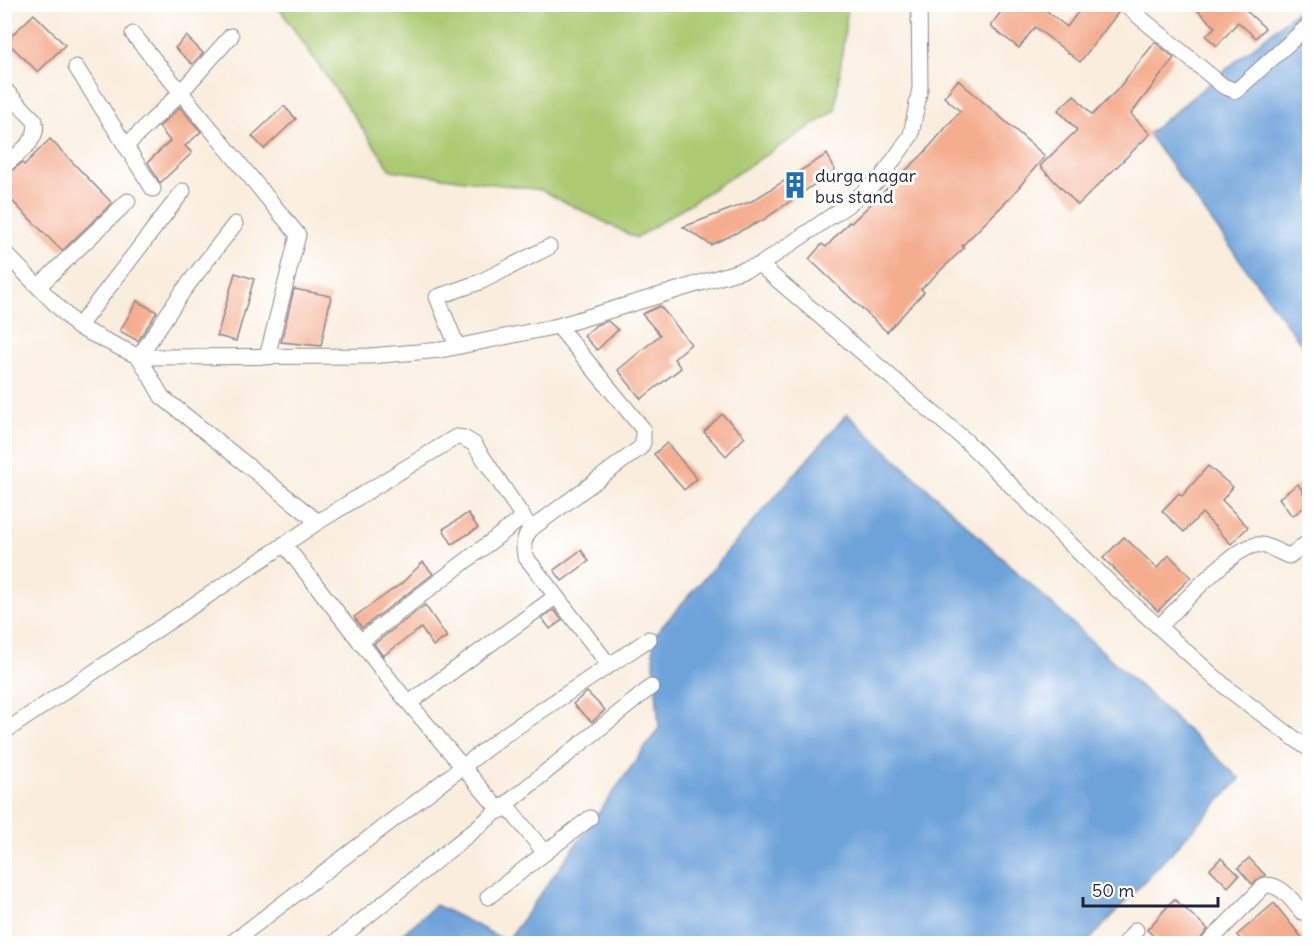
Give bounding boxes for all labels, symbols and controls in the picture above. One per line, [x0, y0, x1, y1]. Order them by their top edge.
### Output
place label: durga nagar bus stand [815, 164, 917, 208]
building icon: durga nagar bus stand [780, 170, 810, 200]
scale bar [1083, 870, 1218, 908]
text: 50 m [1092, 879, 1134, 902]

